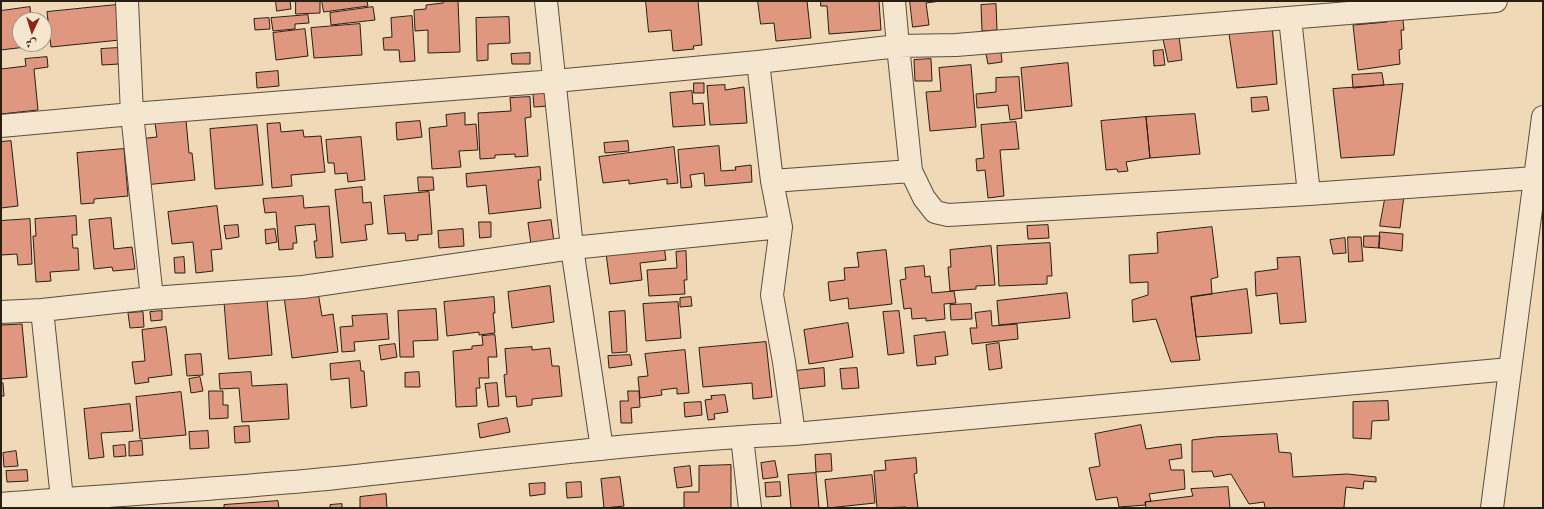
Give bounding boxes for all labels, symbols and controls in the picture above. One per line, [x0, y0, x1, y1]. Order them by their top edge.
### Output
north arrow [12, 12, 52, 52]
text: ش [25, 35, 37, 51]

